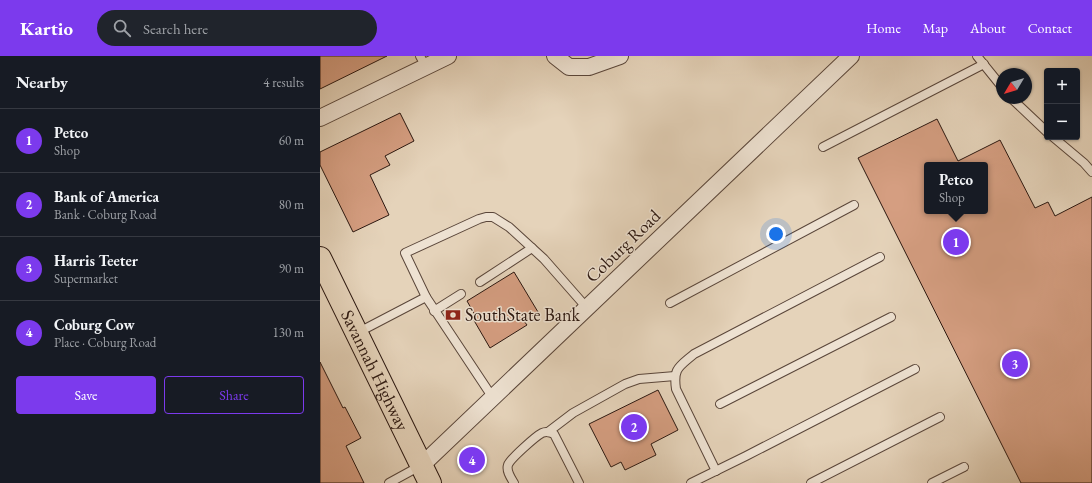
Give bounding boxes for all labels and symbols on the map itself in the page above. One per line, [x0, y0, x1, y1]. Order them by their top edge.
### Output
north arrow [996, 68, 1032, 104]
street label: Coburg Road [580, 204, 666, 287]
your location [766, 224, 786, 244]
pin: 1 [943, 227, 969, 257]
place label: SouthState Bank [465, 303, 580, 326]
street label: Savannah Highway [336, 306, 415, 434]
bank icon: SouthState Bank [444, 306, 462, 324]
pin: 3 [1002, 349, 1028, 379]
pin: 2 [621, 412, 647, 442]
pin: 4 [459, 445, 485, 475]

